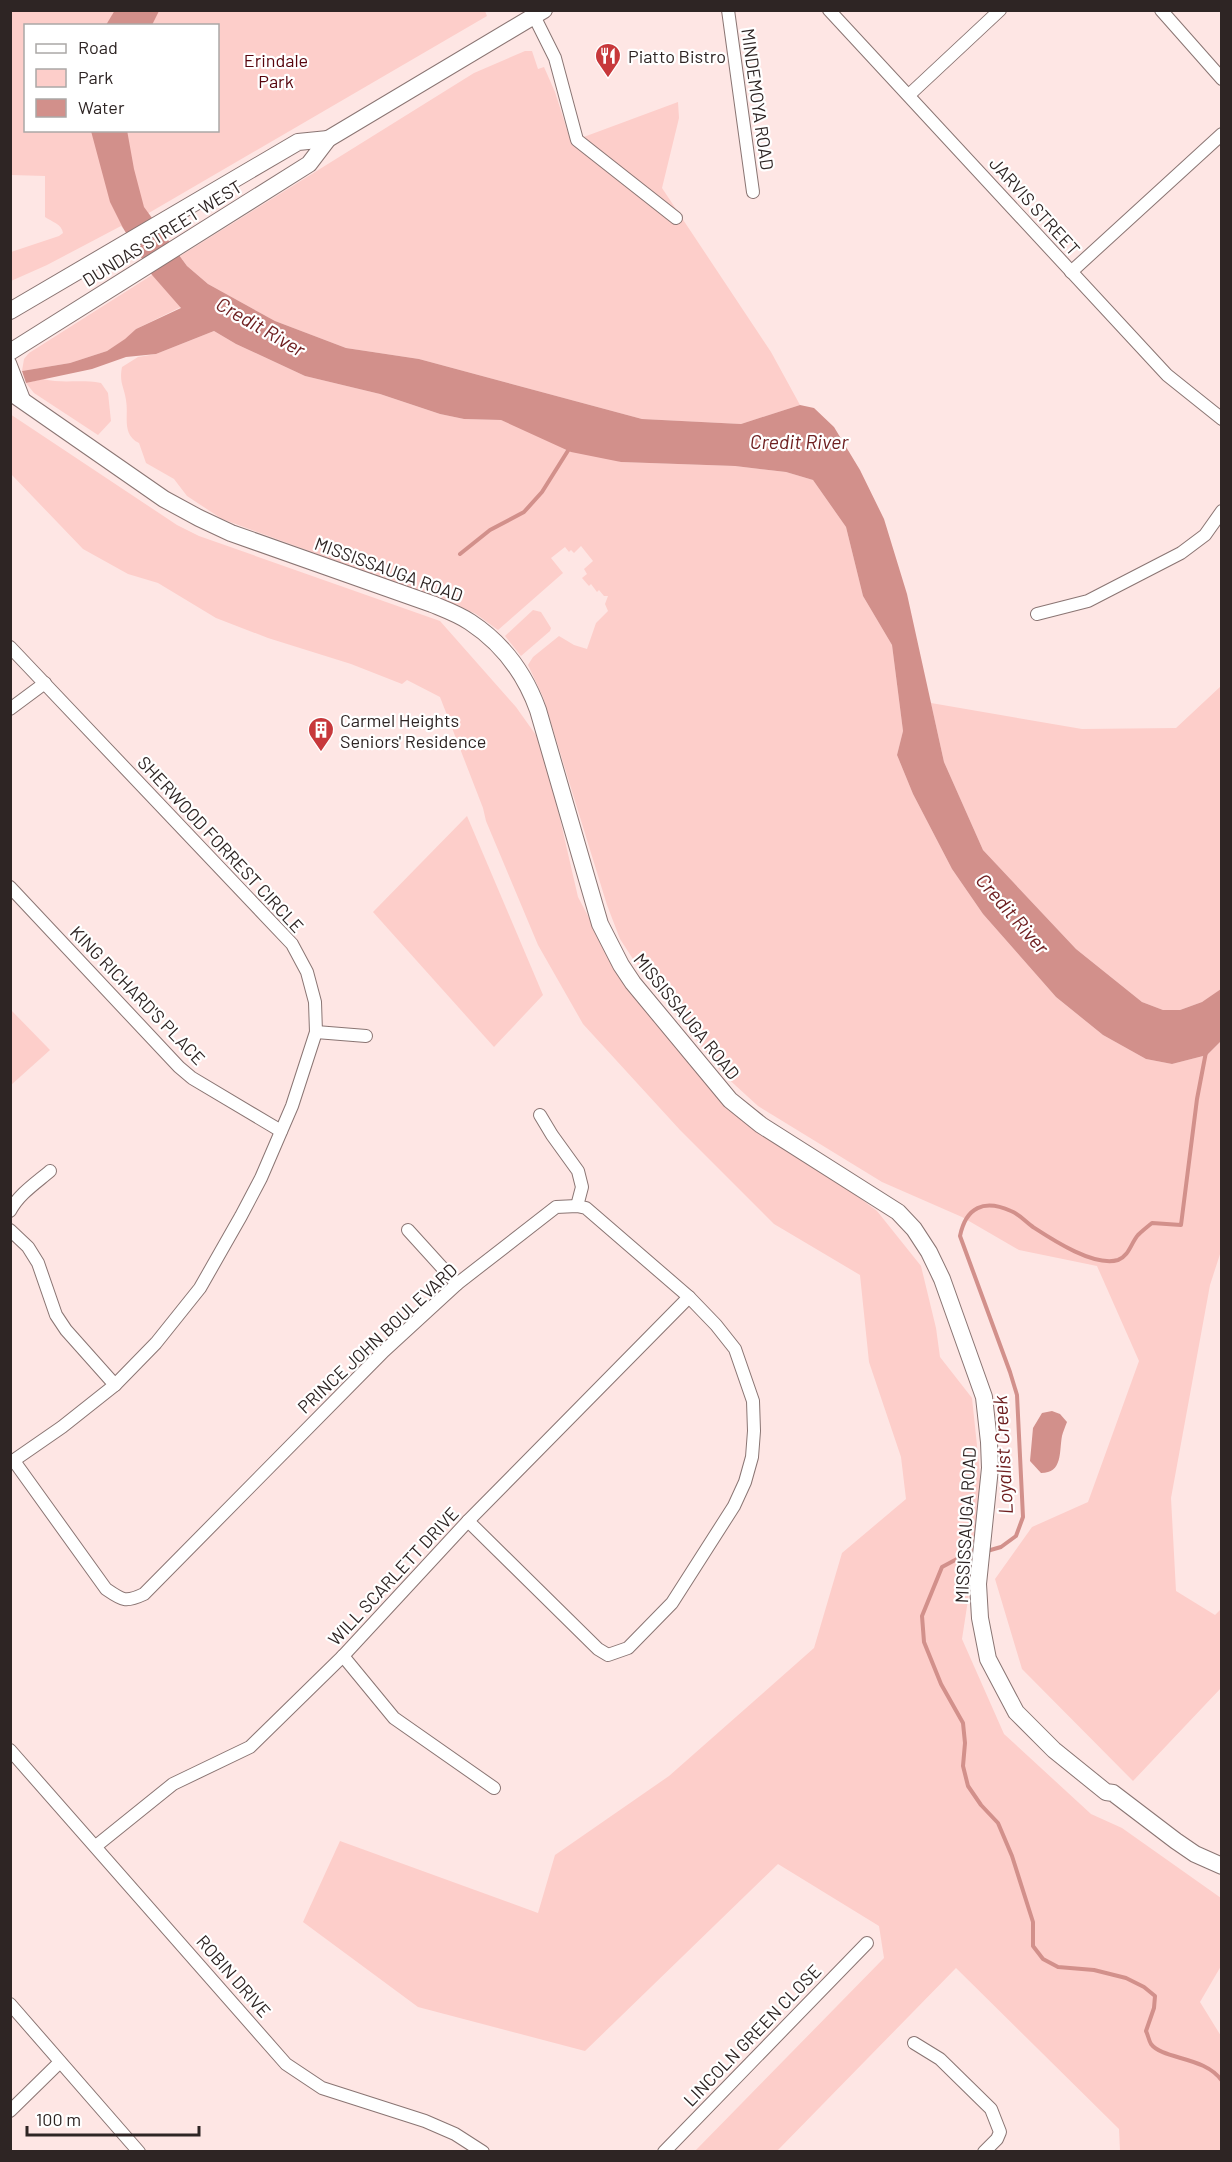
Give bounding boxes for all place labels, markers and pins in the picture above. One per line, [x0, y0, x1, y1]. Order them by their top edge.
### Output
restaurant icon: Piatto Bistro [593, 41, 623, 79]
place label: Piatto Bistro [628, 45, 726, 67]
place label: Carmel Heights Seniors' Residence [340, 709, 486, 752]
building icon: Carmel Heights Seniors' Residence [306, 715, 336, 753]

